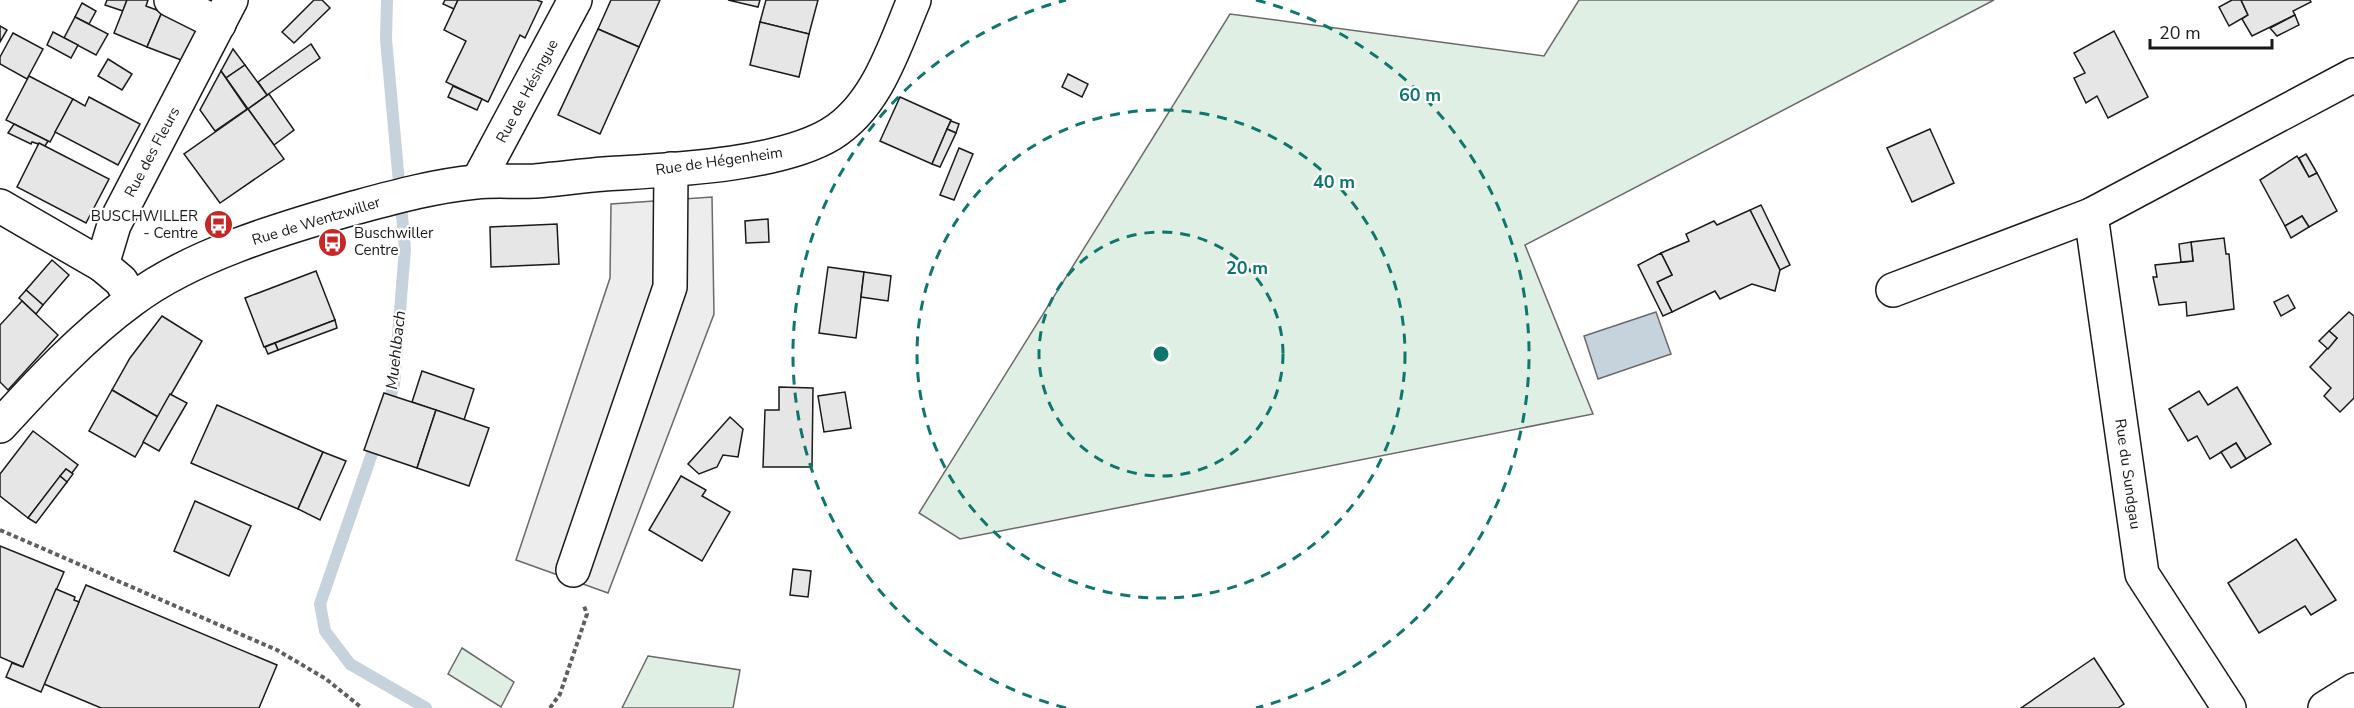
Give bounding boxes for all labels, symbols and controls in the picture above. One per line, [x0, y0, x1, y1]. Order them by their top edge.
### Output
scale bar [2150, 12, 2272, 50]
text: 20 m [2159, 21, 2201, 45]
street label: Rue de Hésingue [491, 36, 563, 146]
text: 60 m [1399, 83, 1441, 107]
street label: Rue des Fleurs [120, 103, 184, 201]
street label: Rue de Hégenheim [654, 142, 784, 180]
text: 40 m [1313, 170, 1355, 194]
street label: Rue de Wentzwiller [249, 192, 383, 250]
place label: BUSCHWILLER - Centre [91, 206, 198, 243]
bus stop icon: BUSCHWILLER - Centre [203, 209, 235, 241]
place label: Buschwiller Centre [354, 223, 434, 260]
bus stop icon: Buschwiller Centre [317, 226, 349, 258]
text: 20 m [1226, 256, 1268, 280]
water label: Muehlbach [381, 310, 411, 391]
centre of rings [1151, 344, 1171, 364]
street label: Rue du Sundgau [2110, 417, 2146, 531]

